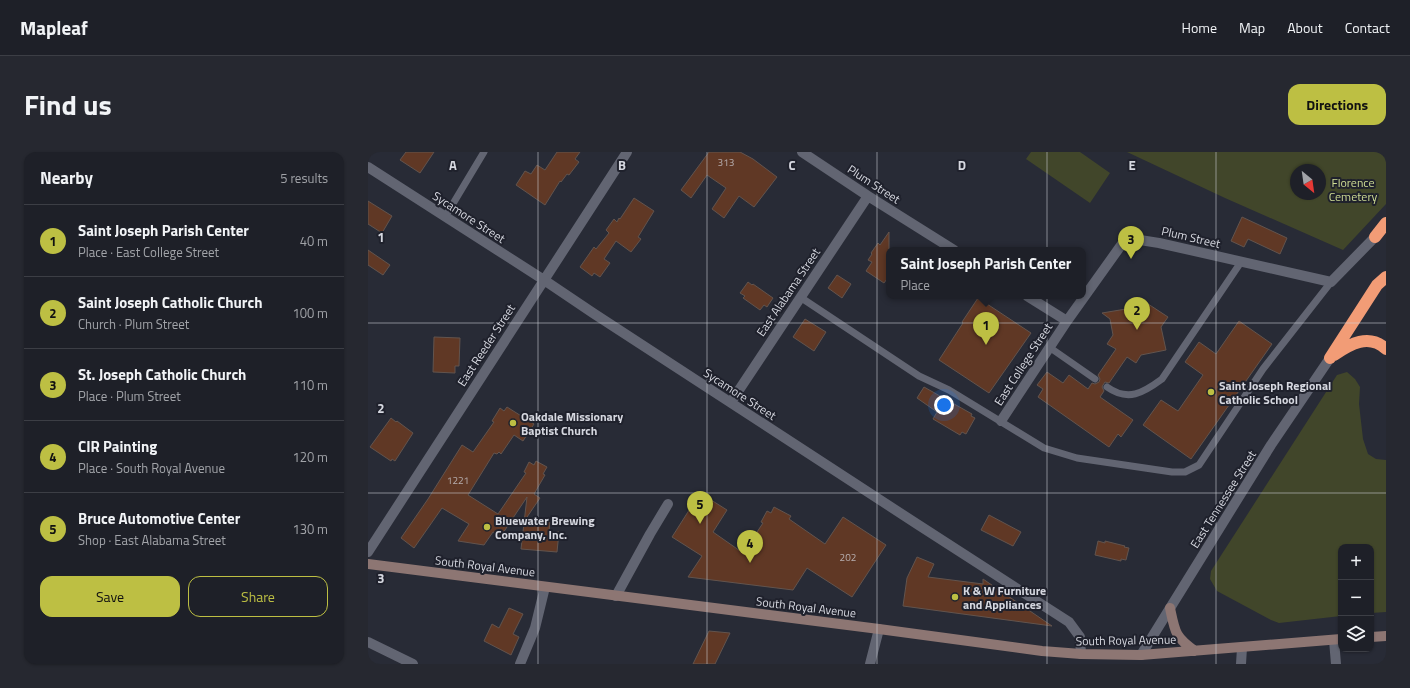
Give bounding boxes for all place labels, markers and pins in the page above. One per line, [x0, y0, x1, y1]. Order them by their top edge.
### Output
pin: 3 [1118, 226, 1144, 259]
pin: 2 [1124, 297, 1150, 330]
pin: 1 [973, 312, 999, 345]
place label: Saint Joseph Regional Catholic School [1219, 376, 1331, 409]
marker: Saint Joseph Regional Catholic School [1206, 387, 1216, 397]
place label: Oakdale Missionary Baptist Church [521, 407, 623, 440]
marker: Oakdale Missionary Baptist Church [508, 418, 518, 428]
pin: 5 [687, 491, 713, 524]
place label: Bluewater Brewing Company, Inc. [495, 511, 595, 544]
marker: Bluewater Brewing Company, Inc. [482, 522, 492, 532]
pin: 4 [737, 530, 763, 563]
place label: K & W Furniture and Appliances [963, 581, 1046, 614]
marker: K & W Furniture and Appliances [950, 592, 960, 602]

